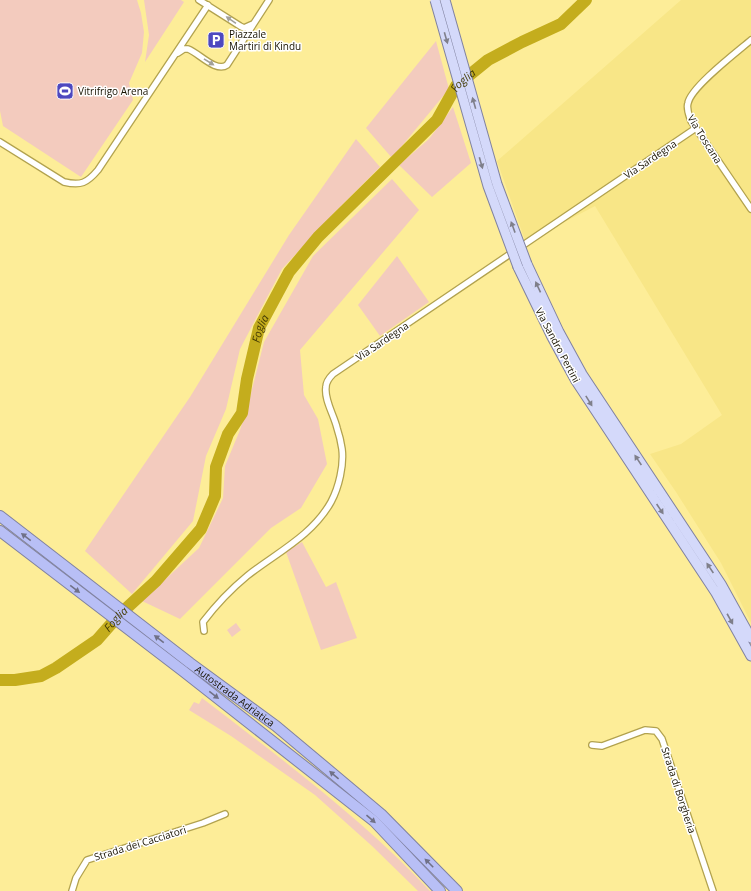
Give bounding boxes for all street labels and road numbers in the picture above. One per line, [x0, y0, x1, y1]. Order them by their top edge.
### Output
street label: Via Toscana [684, 112, 726, 166]
street label: Via Sardegna [621, 136, 679, 182]
street label: Via Sandro Pertini [532, 305, 584, 385]
street label: Via Sardegna [353, 318, 411, 364]
street label: Autostrada Adriatica [192, 662, 278, 730]
street label: Strada di Borgheria [658, 745, 700, 835]
street label: Strada dei Cacciatori [92, 822, 188, 864]

